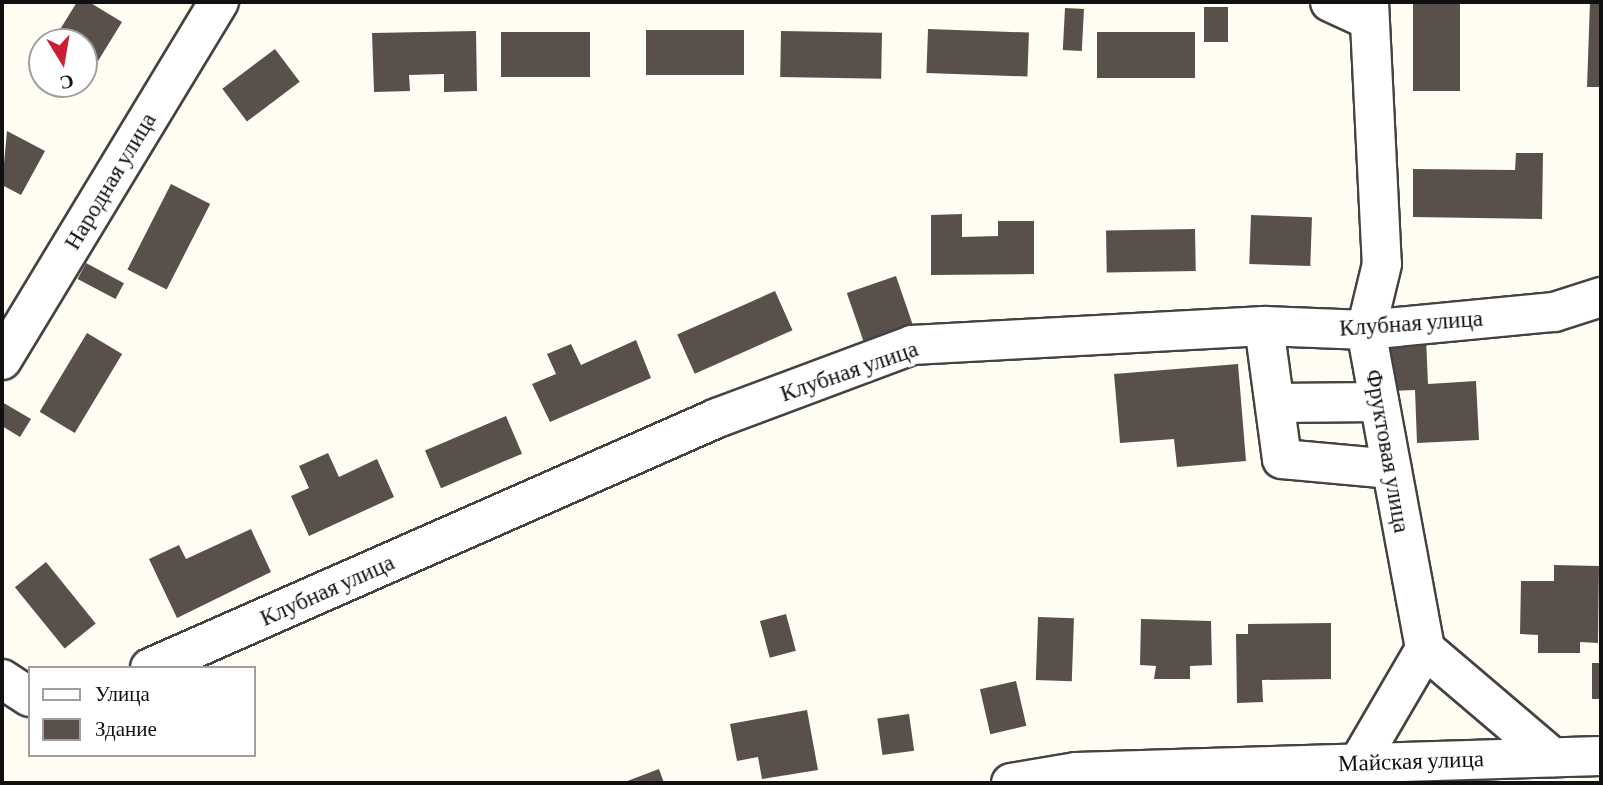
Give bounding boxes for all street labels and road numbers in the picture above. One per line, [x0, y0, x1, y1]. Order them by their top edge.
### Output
street label: Народная улица [58, 107, 162, 255]
street label: Клубная улица [1338, 304, 1484, 342]
street label: Клубная улица [776, 335, 922, 407]
street label: Фруктовая улица [1360, 367, 1416, 535]
street label: Клубная улица [256, 548, 398, 632]
street label: Майская улица [1338, 745, 1484, 777]

